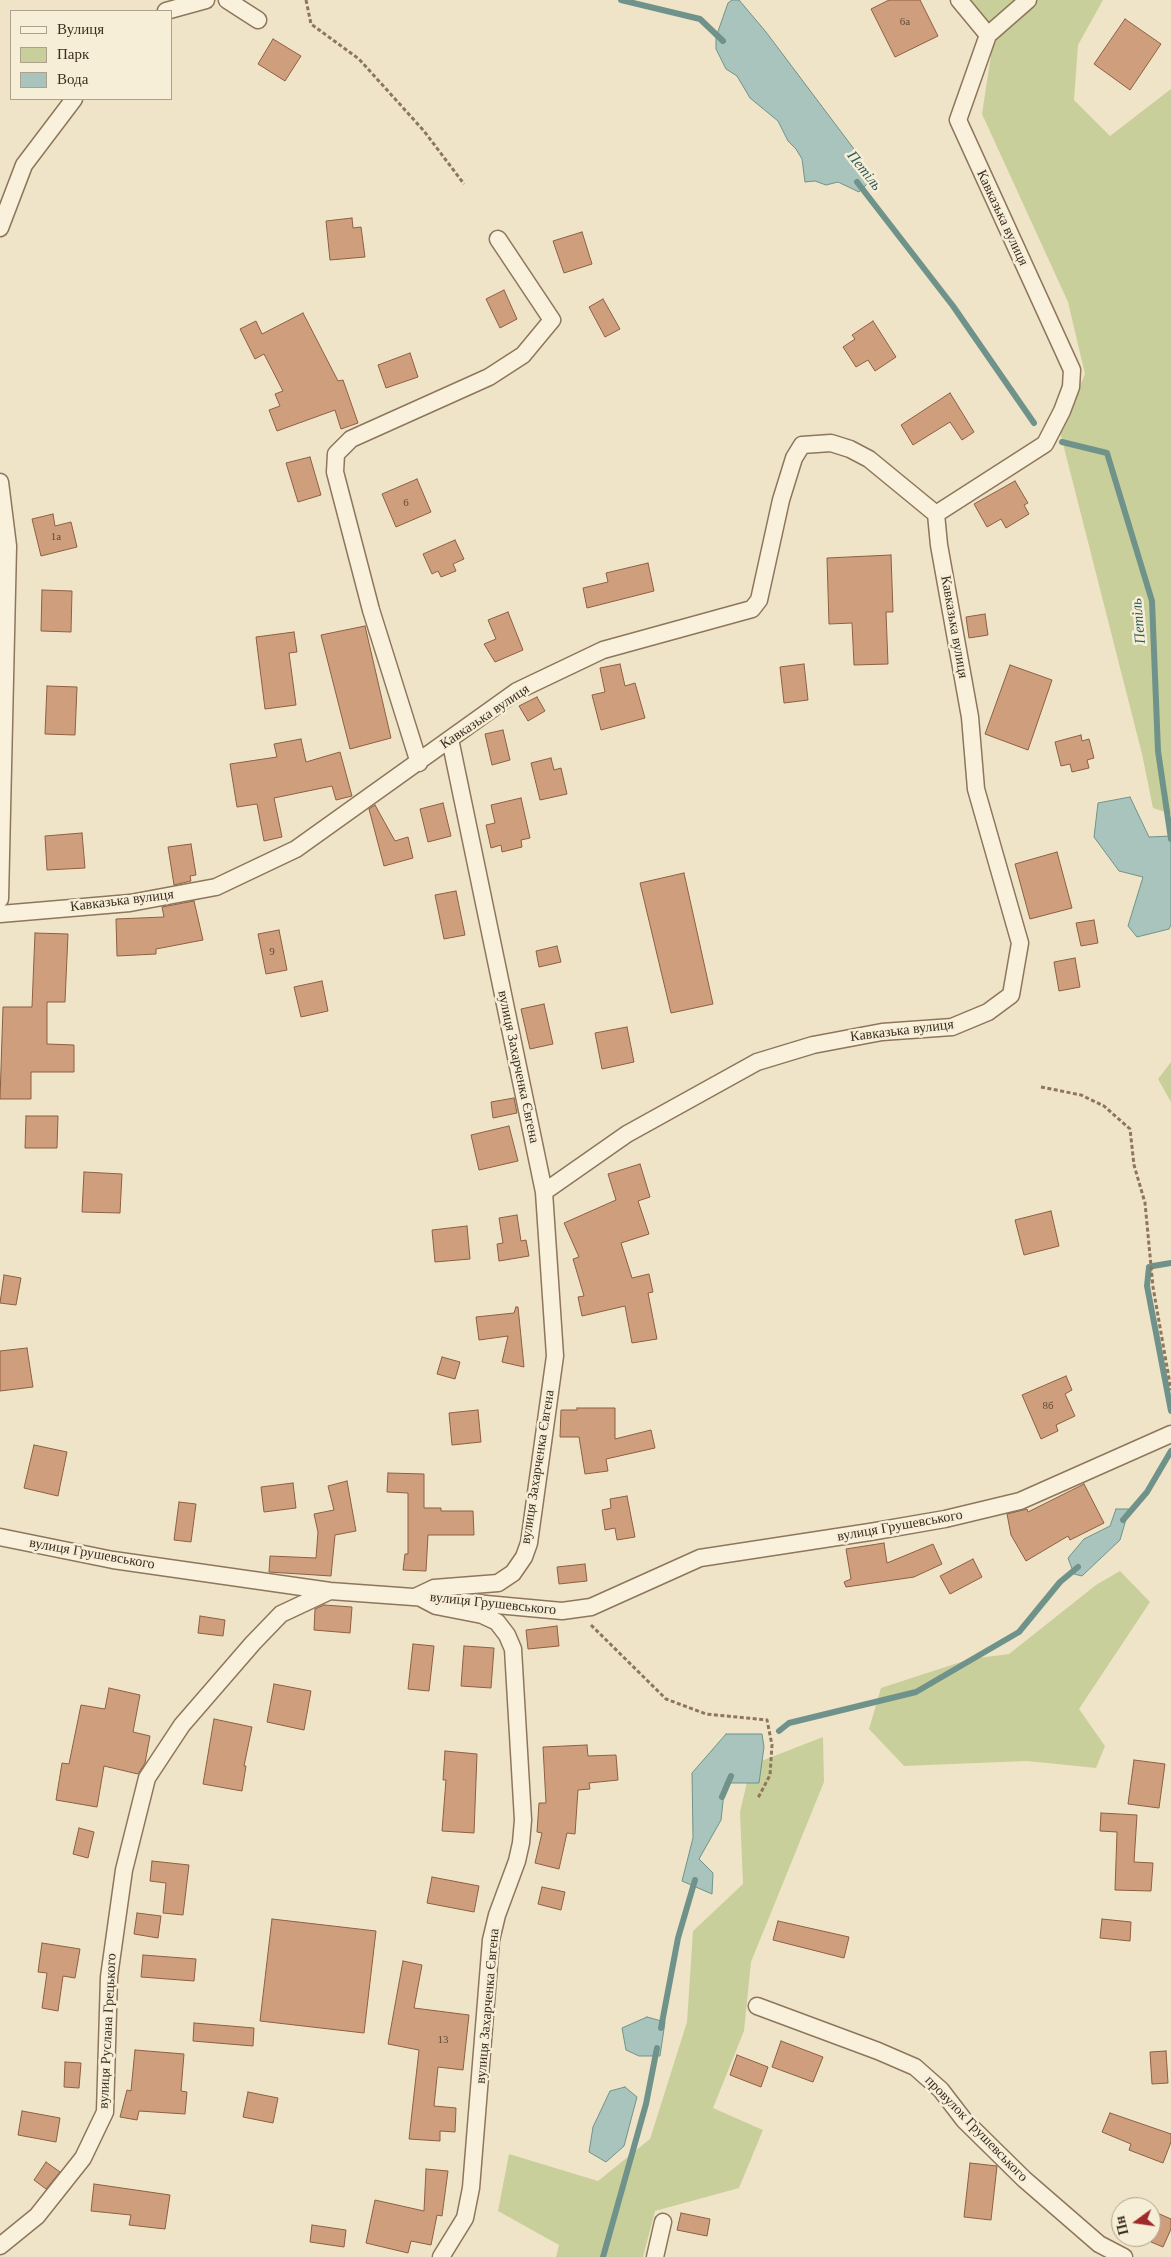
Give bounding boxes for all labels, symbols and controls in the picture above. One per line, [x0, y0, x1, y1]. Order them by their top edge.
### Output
legend [10, 10, 172, 100]
house number: 6а [900, 15, 910, 29]
text: Вулиця [57, 21, 104, 37]
text: Парк [57, 46, 89, 62]
text: Вода [57, 71, 88, 87]
water label: Петіль [843, 147, 885, 195]
street label: Кавказька вулиця [972, 167, 1032, 269]
house number: 6 [403, 496, 409, 510]
house number: 1а [51, 530, 61, 544]
street label: Кавказька вулиця [937, 574, 971, 680]
water label: Петіль [1128, 597, 1150, 645]
street label: Кавказька вулиця [437, 681, 533, 753]
street label: Кавказька вулиця [69, 886, 175, 916]
house number: 9 [269, 945, 275, 959]
street label: вулиця Захарченка Євгена [494, 989, 542, 1145]
street label: Кавказька вулиця [849, 1016, 955, 1046]
street label: вулиця Захарченка Євгена [518, 1389, 558, 1545]
house number: 8б [1042, 1399, 1054, 1413]
street label: вулиця Грушевського [836, 1507, 964, 1545]
street label: вулиця Грушевського [28, 1535, 156, 1573]
street label: вулиця Грушевського [429, 1589, 557, 1619]
street label: вулиця Захарченка Євгена [473, 1928, 503, 2084]
street label: вулиця Руслана Грецького [96, 1953, 120, 2109]
house number: 13 [438, 2033, 448, 2047]
street label: провулок Грушевського [921, 2072, 1031, 2186]
north arrow [1111, 2197, 1161, 2247]
text: Пн [1112, 2214, 1132, 2237]

